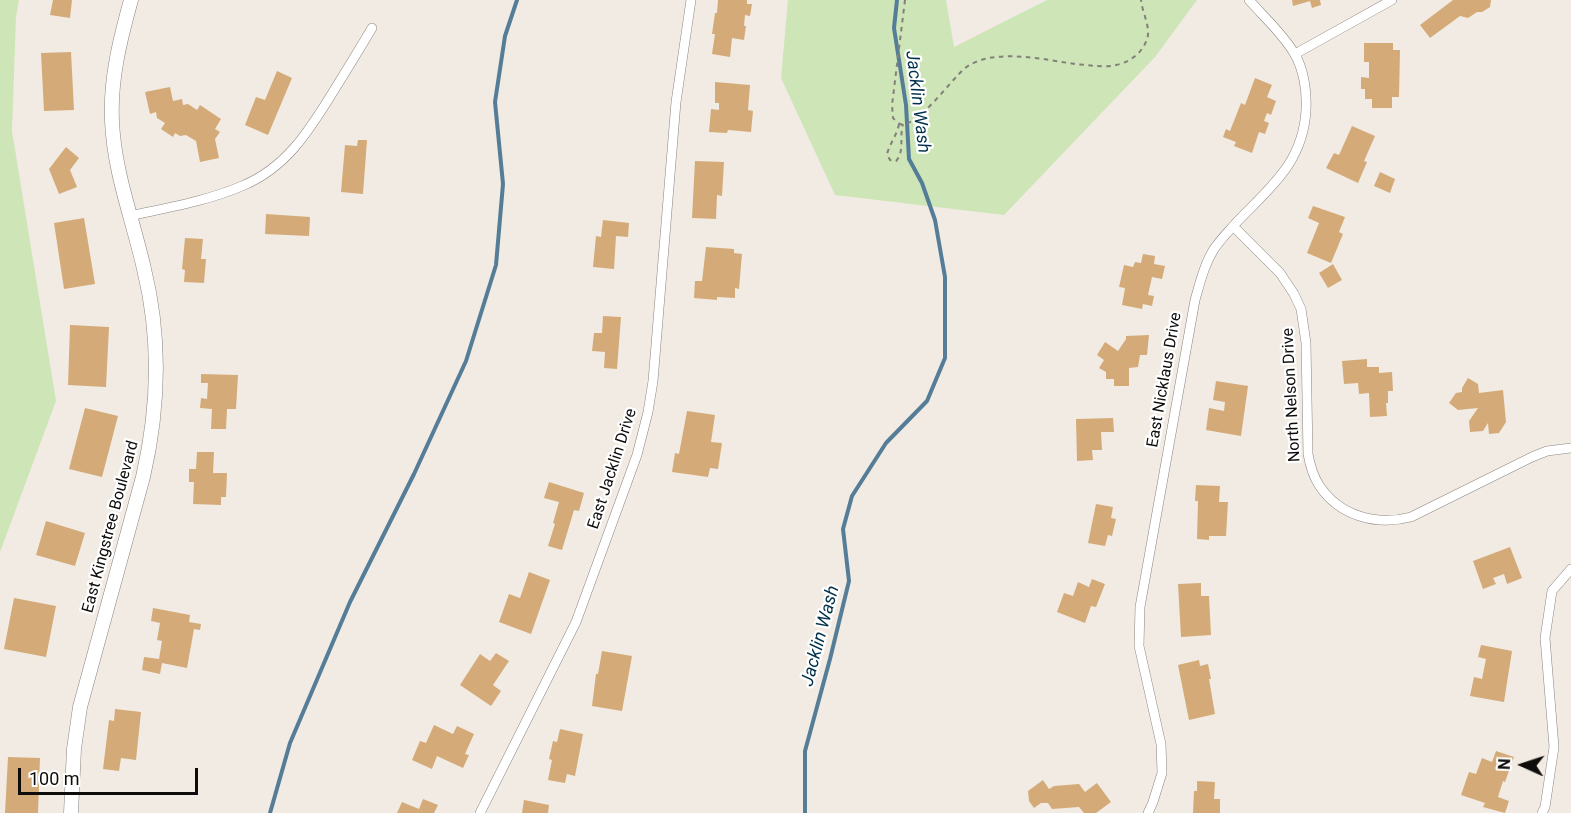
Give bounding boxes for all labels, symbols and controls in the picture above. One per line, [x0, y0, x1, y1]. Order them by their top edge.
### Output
water label: Jacklin Wash [900, 50, 934, 154]
street label: East Nicklaus Drive [1144, 311, 1186, 449]
street label: North Nelson Drive [1279, 327, 1305, 463]
street label: East Jacklin Drive [584, 406, 642, 532]
street label: East Kingstree Boulevard [79, 439, 143, 615]
water label: Jacklin Wash [797, 583, 845, 689]
north arrow [1493, 735, 1553, 795]
scale bar [21, 756, 201, 794]
text: N [1495, 758, 1514, 770]
text: 100 m [29, 768, 80, 789]

